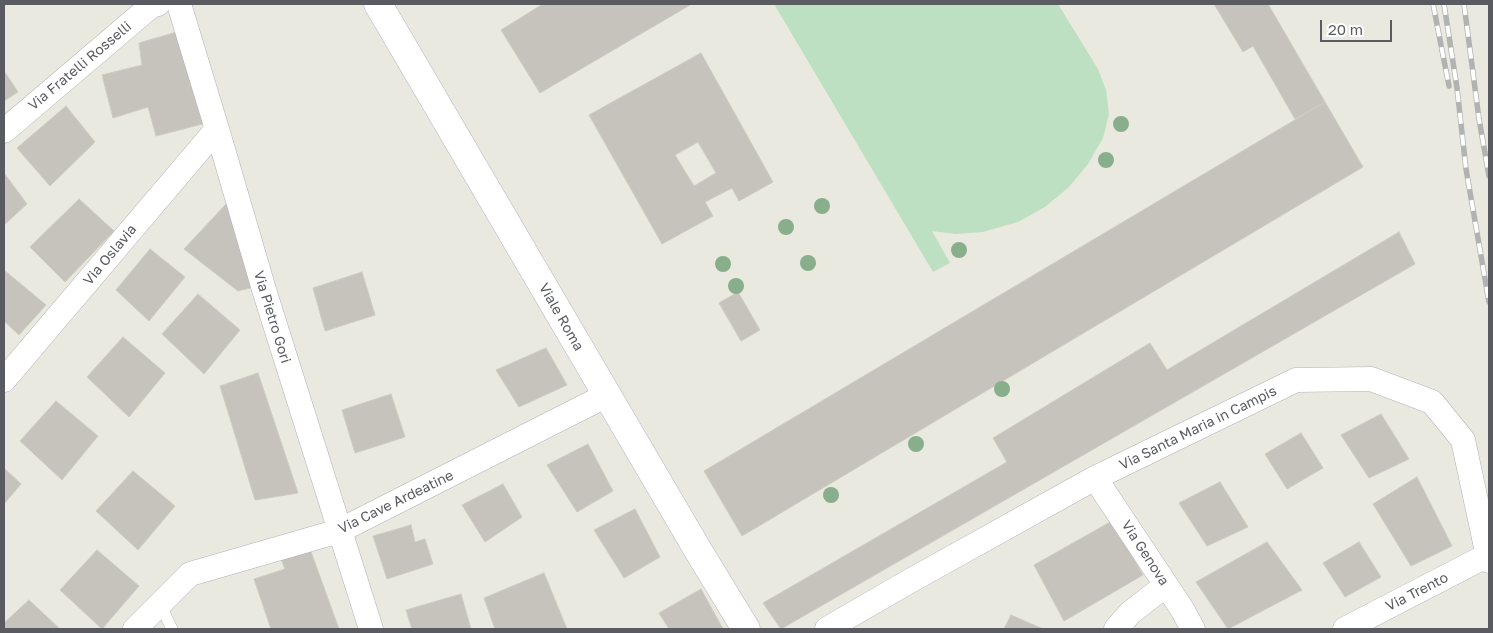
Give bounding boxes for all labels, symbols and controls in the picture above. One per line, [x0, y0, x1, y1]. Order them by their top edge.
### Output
scale bar [1323, 10, 1396, 42]
street label: Via Fratelli Rosselli [25, 18, 135, 114]
text: 20 m [1328, 20, 1363, 38]
street label: Via Oslavia [80, 221, 140, 289]
street label: Via Pietro Gori [250, 269, 294, 365]
street label: Viale Roma [535, 280, 587, 354]
street label: Via Santa Maria in Campis [1117, 383, 1279, 473]
street label: Via Cave Ardeatine [336, 467, 456, 537]
street label: Via Genova [1118, 517, 1172, 589]
street label: Via Trento [1383, 569, 1451, 615]

